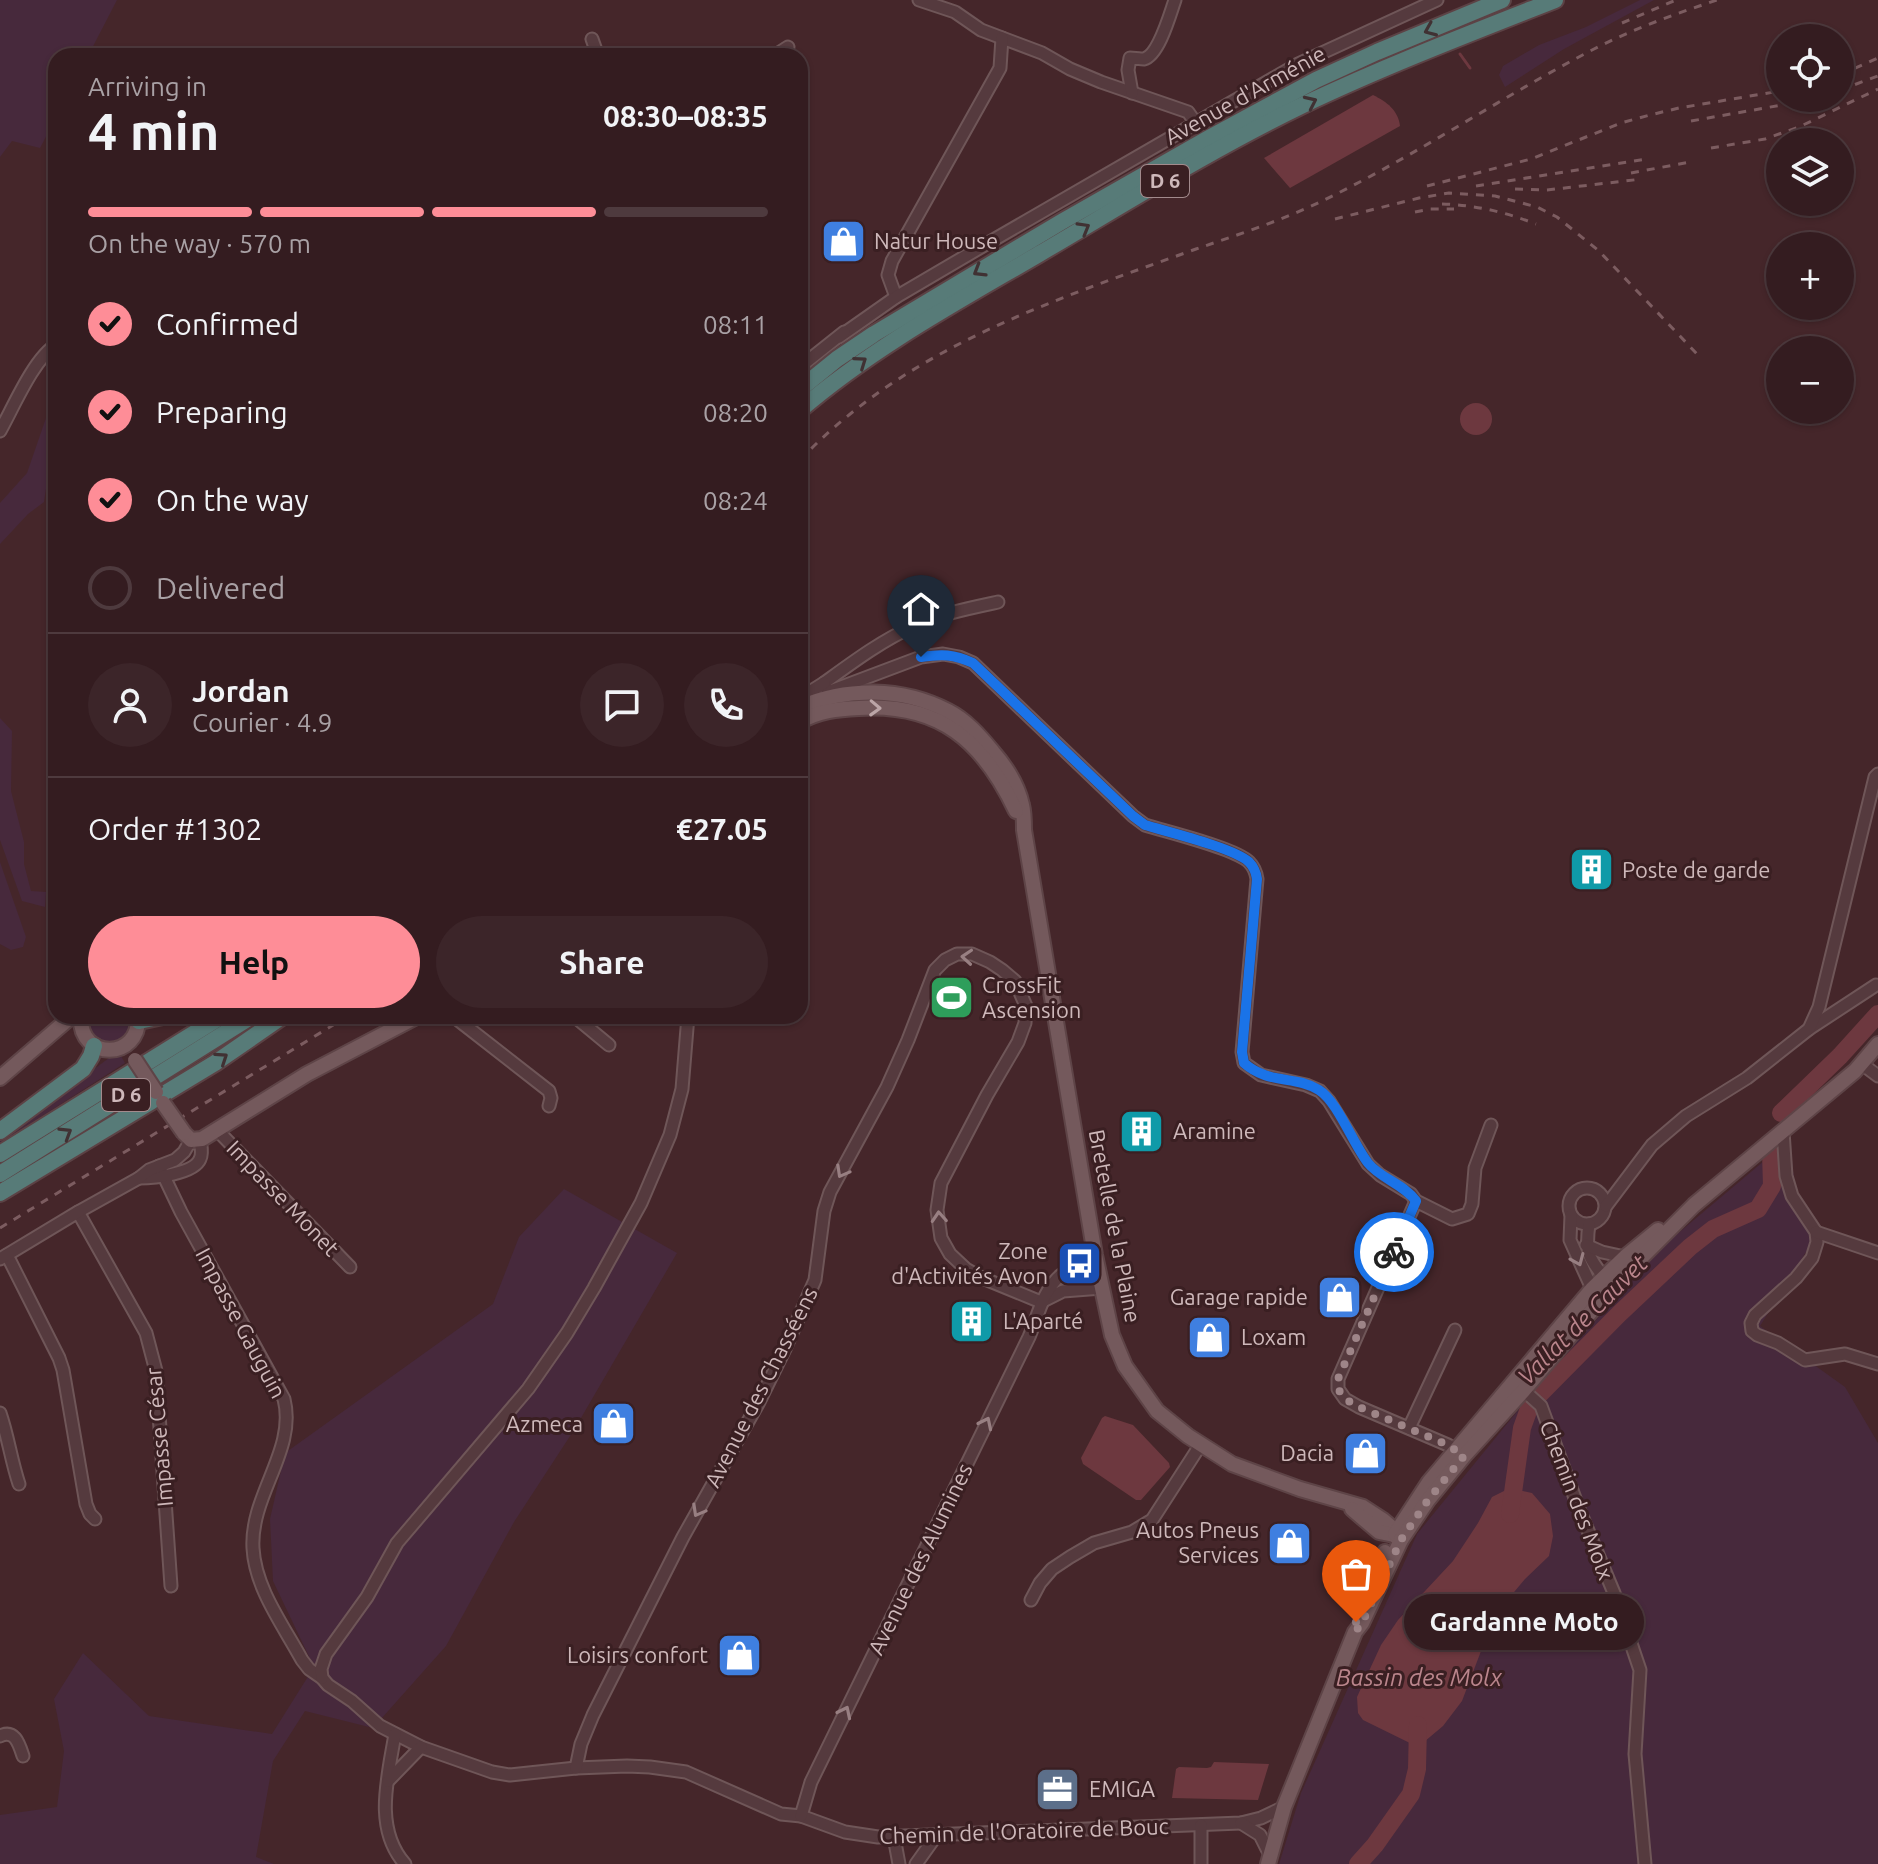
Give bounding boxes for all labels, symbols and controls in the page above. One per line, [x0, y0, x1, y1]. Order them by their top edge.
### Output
one-way arrow [1424, 20, 1438, 36]
map controls [1766, 24, 1854, 424]
button: locate [1766, 24, 1854, 112]
street label: Avenue d'Arménie [1160, 40, 1329, 149]
text: Arriving in [88, 72, 207, 101]
one-way arrow [1303, 96, 1318, 112]
text: 08:30–08:35 [603, 99, 768, 133]
text: 4 min [88, 102, 219, 160]
button: layers [1766, 128, 1854, 216]
road number: D 6 [1141, 165, 1189, 197]
shop icon: Natur House [819, 217, 867, 265]
one-way arrow [1075, 222, 1090, 238]
place label: Natur House [874, 228, 998, 253]
text: On the way · 570 m [88, 229, 311, 258]
button: + [1766, 232, 1854, 320]
one-way arrow [973, 261, 988, 277]
icon: check [88, 302, 132, 346]
text: Confirmed [156, 307, 299, 341]
text: 08:11 [703, 310, 768, 339]
button: − [1766, 336, 1854, 424]
one-way arrow [853, 357, 867, 372]
icon: check [88, 390, 132, 434]
text: Preparing [156, 395, 288, 429]
text: 08:20 [703, 398, 768, 427]
icon: check [88, 478, 132, 522]
text: On the way [156, 483, 309, 517]
text: 08:24 [703, 486, 768, 515]
text: Delivered [156, 571, 285, 605]
pin [887, 575, 955, 657]
icon: home [899, 587, 943, 631]
button: person [88, 663, 172, 747]
button: chat [580, 663, 664, 747]
button: phone [684, 663, 768, 747]
text: Jordan [192, 674, 290, 708]
one-way arrow [869, 699, 882, 716]
text: Courier · 4.9 [192, 708, 332, 737]
text: Order #1302 [88, 812, 262, 846]
text: €27.05 [676, 812, 768, 846]
building icon: Poste de garde [1567, 846, 1615, 894]
place label: Poste de garde [1622, 857, 1770, 882]
button: Help [88, 916, 420, 1008]
button: Share [436, 916, 768, 1008]
one-way arrow [960, 949, 973, 966]
place label: CrossFit Ascension [982, 972, 1081, 1022]
sports icon: CrossFit Ascension [927, 974, 975, 1022]
one-way arrow [213, 1053, 227, 1068]
road number: D 6 [102, 1079, 150, 1111]
building icon: Aramine [1118, 1107, 1166, 1155]
place label: Aramine [1173, 1118, 1256, 1143]
one-way arrow [57, 1127, 72, 1143]
street label: Bretelle de la Plaine [1084, 1127, 1147, 1325]
street label: Impasse Monet [222, 1135, 345, 1261]
one-way arrow [836, 1163, 851, 1178]
one-way arrow [931, 1210, 948, 1223]
courier [1354, 1212, 1434, 1292]
icon: bike [1372, 1230, 1416, 1274]
place label: Zone d'Activités Avon [891, 1238, 1048, 1288]
bus stop icon: Zone d'Activités Avon [1055, 1240, 1103, 1288]
street label: Impasse Gauguin [191, 1243, 292, 1402]
water label: Vallat de Cauvet [1512, 1249, 1653, 1390]
one-way arrow [1569, 1252, 1585, 1266]
shop icon: Garage rapide [1315, 1273, 1363, 1321]
street label: Avenue des Chasséens [699, 1282, 822, 1491]
place label: Garage rapide [1170, 1284, 1308, 1309]
building icon: L'Aparté [948, 1297, 996, 1345]
place label: L'Aparté [1003, 1308, 1083, 1333]
shop icon: Loxam [1186, 1313, 1234, 1361]
place label: Loxam [1241, 1324, 1306, 1349]
street label: Impasse César [140, 1366, 177, 1508]
shop icon: Azmeca [590, 1400, 638, 1448]
place label: Azmeca [506, 1411, 583, 1436]
one-way arrow [976, 1417, 992, 1432]
street label: Chemin des Molx [1536, 1417, 1619, 1583]
shop icon: Dacia [1341, 1429, 1389, 1477]
place label: Dacia [1280, 1440, 1334, 1465]
street label: Avenue des Alumines [862, 1459, 977, 1659]
one-way arrow [692, 1502, 708, 1516]
place label: Autos Pneus Services [1136, 1517, 1259, 1567]
shop icon: Autos Pneus Services [1266, 1519, 1314, 1567]
pin [1322, 1540, 1390, 1622]
icon: bag [1334, 1552, 1378, 1596]
callout: Gardanne Moto [1404, 1594, 1644, 1650]
text: Gardanne Moto [1429, 1607, 1619, 1636]
shop icon: Loisirs confort [715, 1631, 763, 1679]
place label: Loisirs confort [567, 1642, 708, 1667]
water label: Bassin des Molx [1336, 1664, 1503, 1691]
one-way arrow [836, 1706, 851, 1721]
office icon: EMIGA [1034, 1765, 1082, 1813]
place label: EMIGA [1089, 1776, 1156, 1801]
street label: Chemin de l'Oratoire de Bouc [879, 1813, 1169, 1848]

